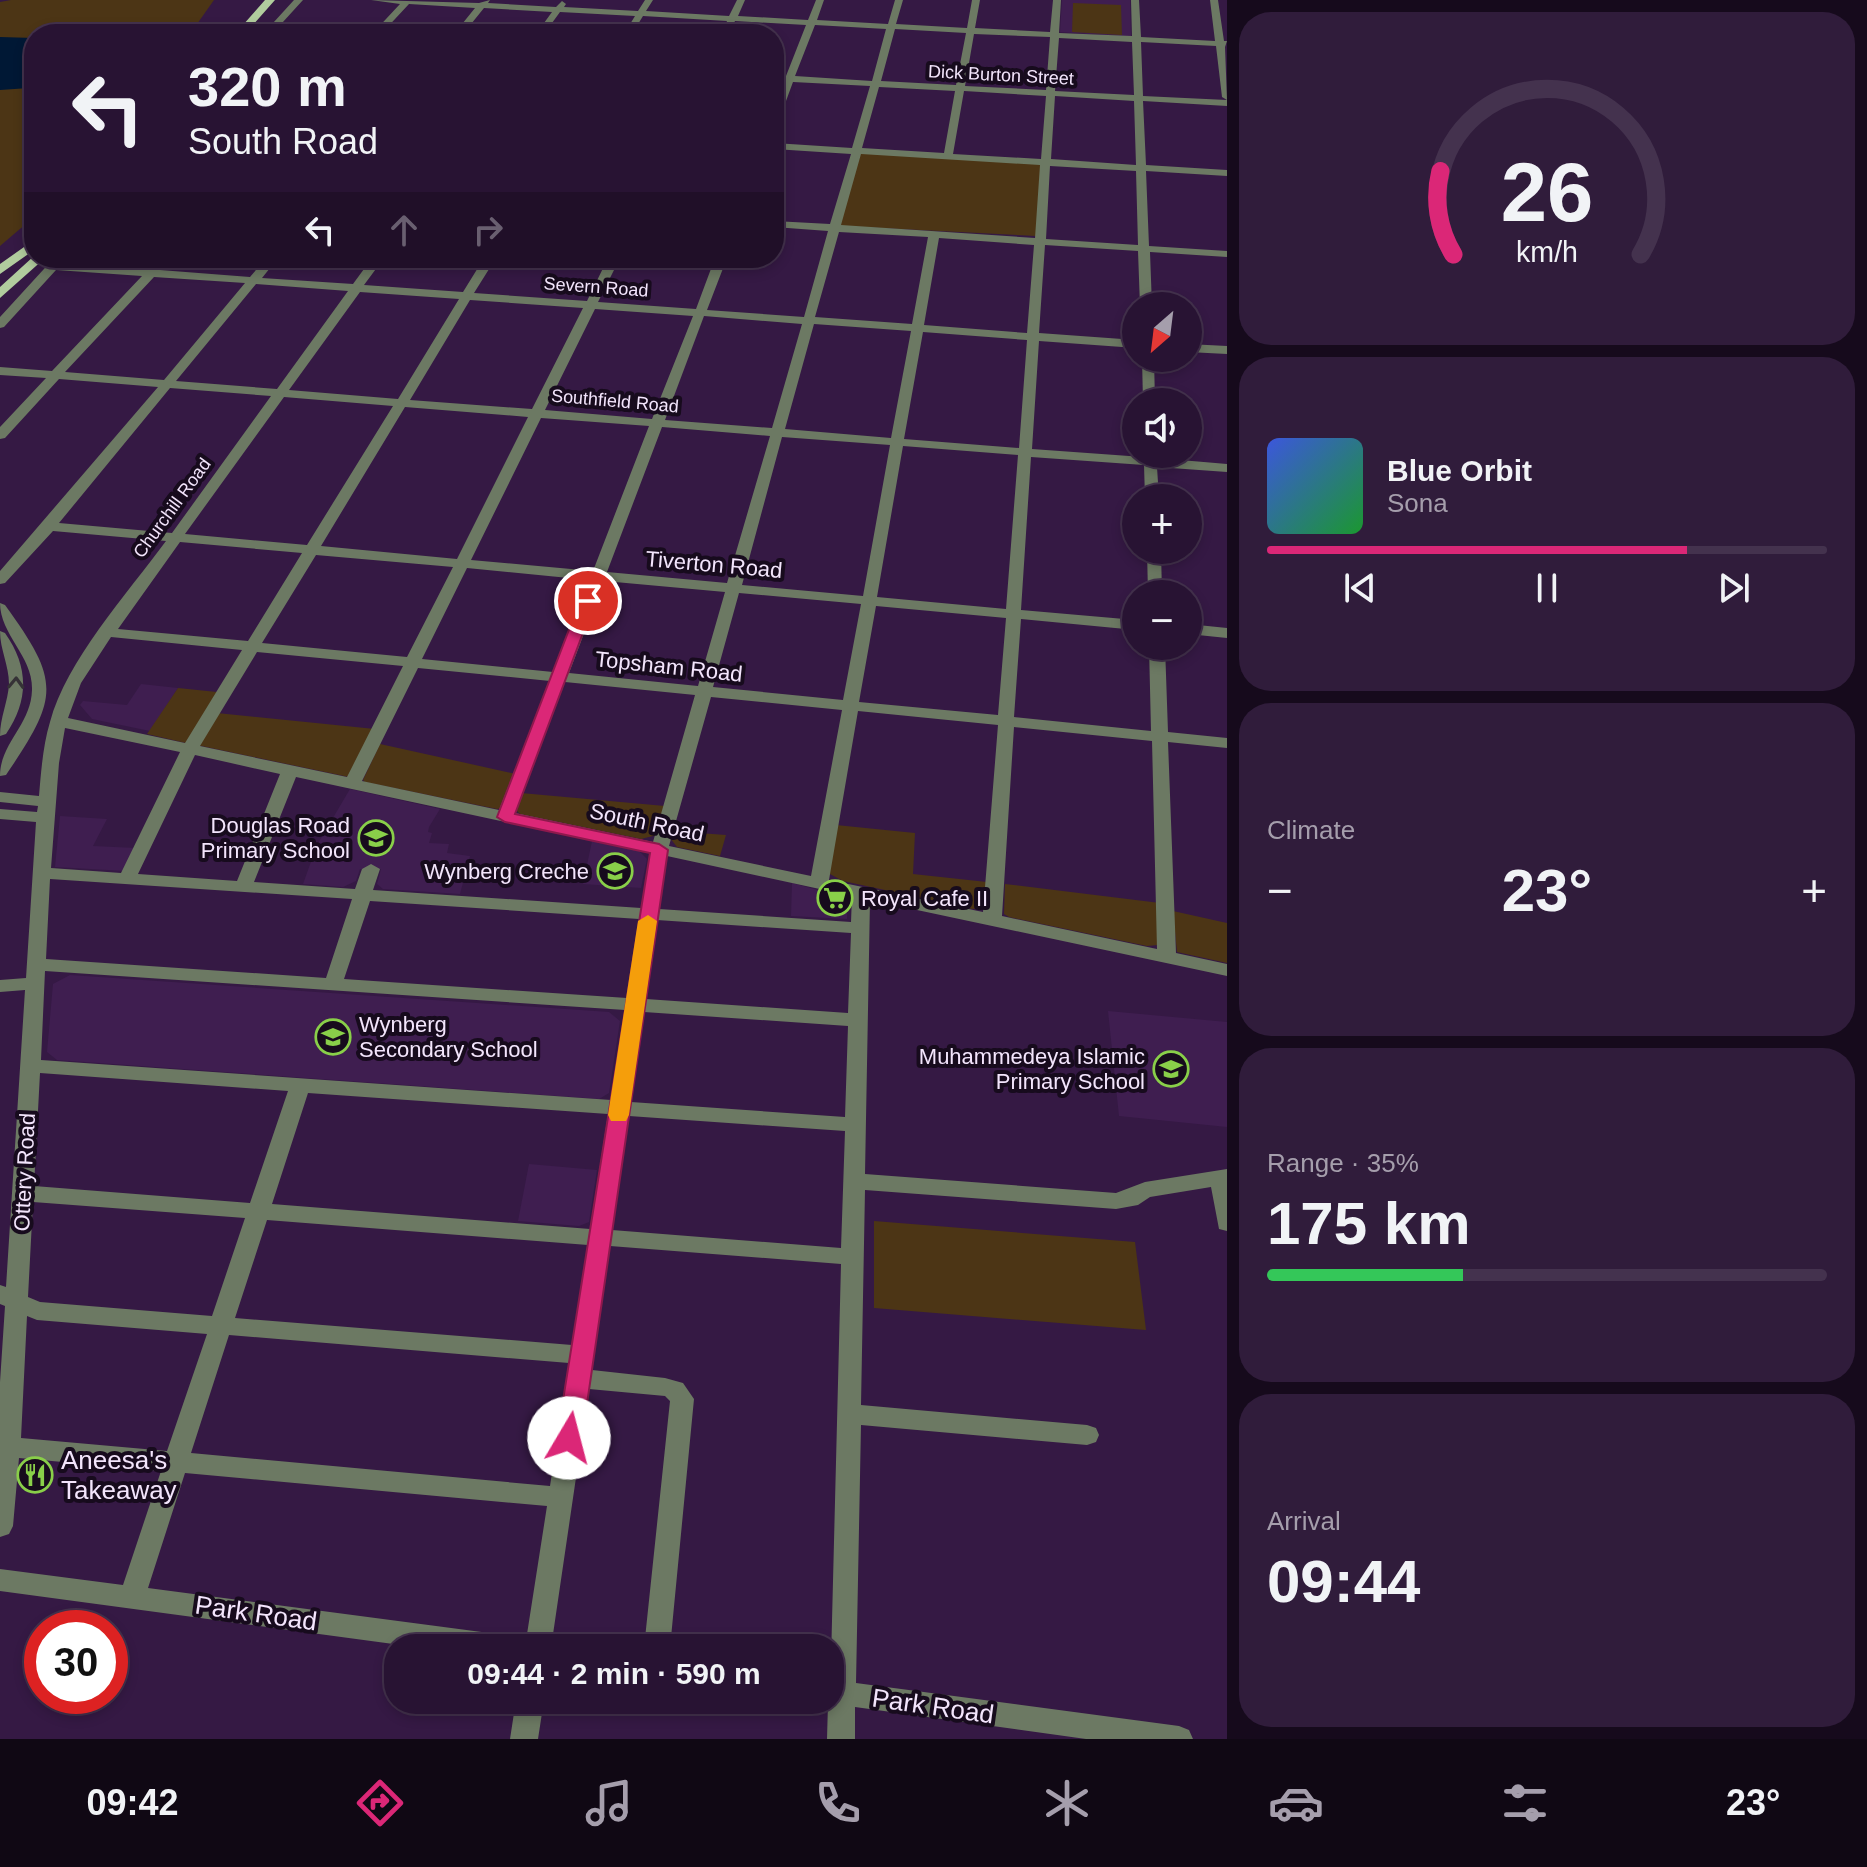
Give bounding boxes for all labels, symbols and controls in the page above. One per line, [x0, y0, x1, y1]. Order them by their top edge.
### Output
text: 320 m [188, 55, 347, 118]
icon: left [56, 56, 160, 160]
street label: Dick Burton Street [928, 61, 1074, 89]
text: South Road [188, 121, 378, 162]
text: 26 [1501, 145, 1593, 238]
icon: left [298, 208, 342, 252]
icon: ahead [382, 208, 426, 252]
icon: right [466, 208, 510, 252]
text: km/h [1516, 236, 1578, 268]
street label: Severn Road [543, 273, 649, 301]
north arrow [1122, 292, 1202, 372]
map controls [1122, 292, 1202, 660]
street label: Southfield Road [550, 385, 680, 417]
button: sound [1122, 388, 1202, 468]
street label: Churchill Road [129, 454, 215, 562]
text: Blue Orbit [1387, 454, 1532, 487]
button: + [1122, 484, 1202, 564]
text: Sona [1387, 488, 1448, 518]
street label: Tiverton Road [644, 546, 783, 583]
icon: previous [1338, 566, 1382, 610]
icon: pause [1525, 566, 1569, 610]
icon: next [1712, 566, 1756, 610]
pin [554, 567, 622, 635]
icon: arrive [566, 579, 610, 623]
button: − [1122, 580, 1202, 660]
street label: Topsham Road [594, 646, 744, 687]
one-way arrow [7, 676, 25, 689]
street label: South Road [587, 798, 706, 847]
place label: Douglas Road Primary School [201, 813, 350, 863]
text: Climate [1267, 815, 1355, 845]
school or university icon: Douglas Road Primary School [357, 819, 395, 857]
school or university icon: Wynberg Creche [596, 852, 634, 890]
text: 23° [1502, 857, 1592, 924]
place label: Wynberg Creche [424, 859, 589, 884]
text: − [1267, 866, 1293, 915]
text: + [1801, 866, 1827, 915]
supermarket icon: Royal Cafe II [816, 879, 854, 917]
place label: Royal Cafe II [861, 886, 988, 911]
place label: Wynberg Secondary School [359, 1012, 538, 1062]
school or university icon: Wynberg Secondary School [314, 1018, 352, 1056]
place label: Muhammedeya Islamic Primary School [919, 1044, 1145, 1094]
school or university icon: Muhammedeya Islamic Primary School [1152, 1050, 1190, 1088]
street label: Ottery Road [9, 1112, 40, 1232]
text: Range · 35% [1267, 1148, 1419, 1178]
text: 175 km [1267, 1190, 1471, 1257]
position arrow [527, 1396, 611, 1480]
place label: Aneesa's Takeaway [61, 1445, 177, 1505]
restaurant icon: Aneesa's Takeaway [16, 1456, 54, 1494]
text: Arrival [1267, 1506, 1341, 1536]
text: 09:44 [1267, 1548, 1420, 1615]
street label: Park Road [193, 1590, 319, 1636]
speed limit sign: 30 [24, 1610, 128, 1714]
text: 09:44 · 2 min · 590 m [467, 1657, 761, 1690]
street label: Park Road [870, 1683, 996, 1729]
icon: directions [352, 1775, 408, 1831]
icon: music [581, 1775, 637, 1831]
icon: phone [810, 1775, 866, 1831]
icon: climate [1039, 1775, 1095, 1831]
icon: car [1268, 1775, 1324, 1831]
icon: filters [1497, 1775, 1553, 1831]
text: 09:42 [87, 1782, 179, 1823]
text: 23° [1726, 1782, 1780, 1823]

